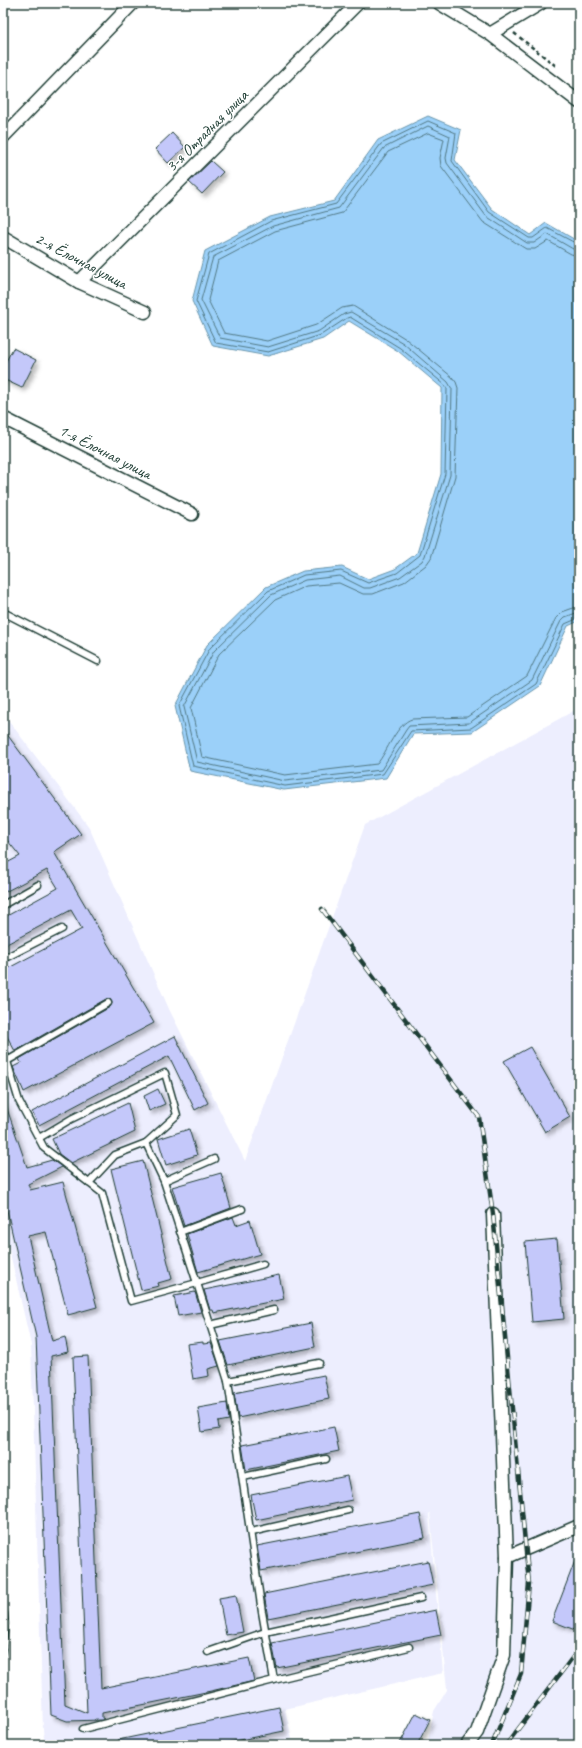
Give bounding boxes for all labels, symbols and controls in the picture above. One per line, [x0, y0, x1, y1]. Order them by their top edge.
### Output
street label: 3-я Отрадная улица [162, 85, 253, 176]
street label: 2-я Ёлочная улица [32, 228, 132, 294]
street label: 1-я Ёлочная улица [55, 420, 156, 484]

